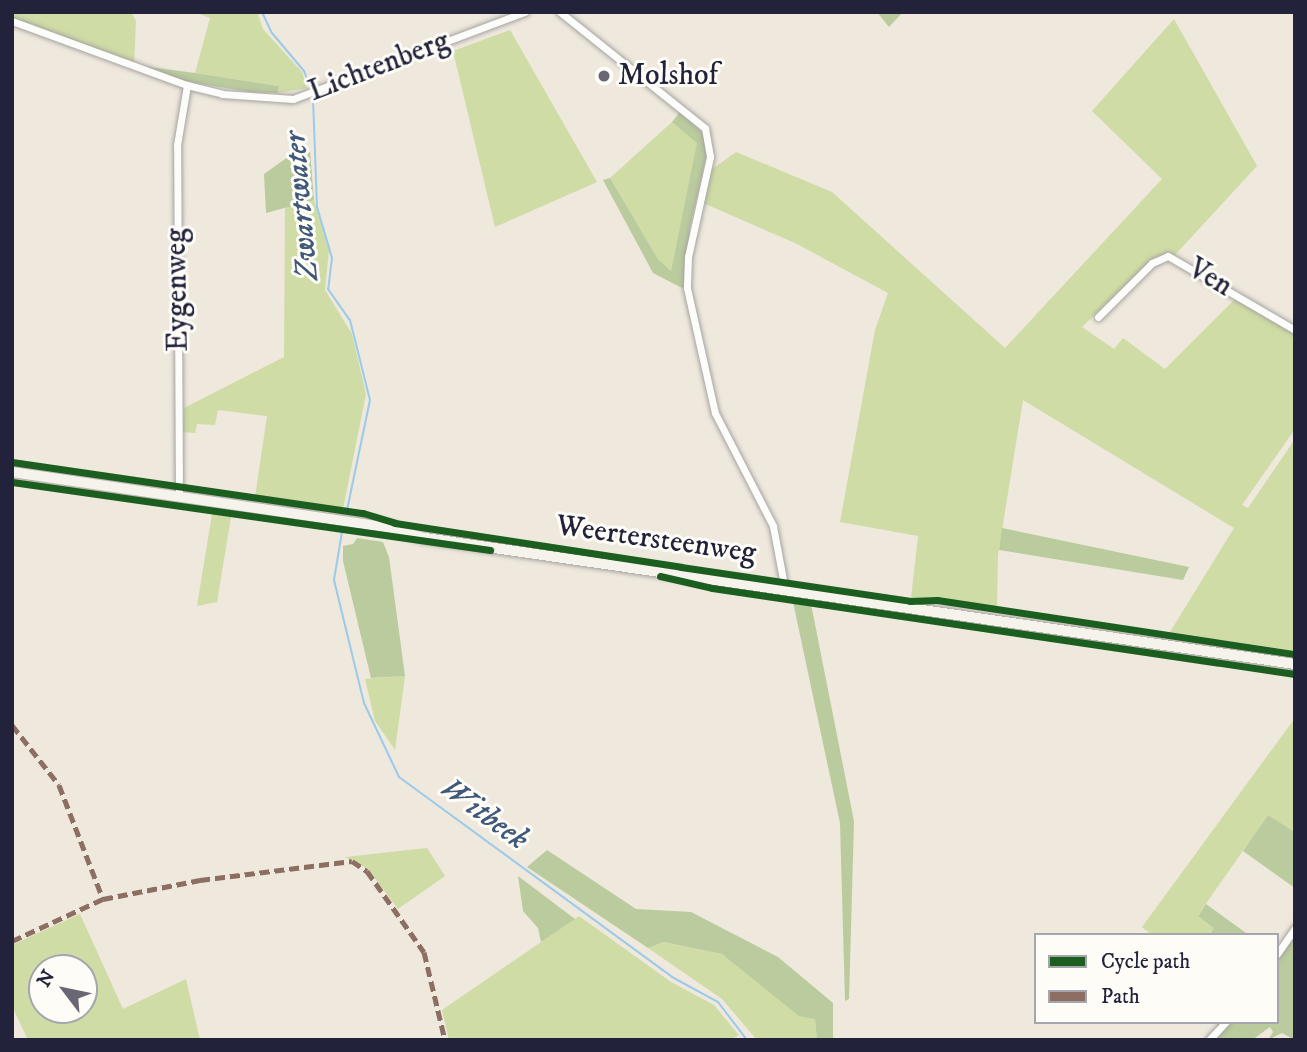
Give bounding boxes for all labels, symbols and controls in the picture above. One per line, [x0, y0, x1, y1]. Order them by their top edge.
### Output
street label: Lichtenberg [304, 24, 454, 110]
place label: Molshof [618, 58, 718, 94]
marker: Molshof [596, 68, 612, 84]
water label: Zwartwater [276, 130, 328, 282]
street label: Eygenweg [159, 228, 197, 352]
street label: Ven [1181, 251, 1239, 305]
street label: Weertersteenweg [554, 508, 758, 572]
water label: Witbeek [432, 769, 536, 859]
legend [1034, 933, 1279, 1024]
text: Cycle path [1101, 949, 1190, 975]
north arrow [28, 954, 98, 1024]
text: N [33, 966, 60, 991]
text: Path [1101, 984, 1140, 1010]

